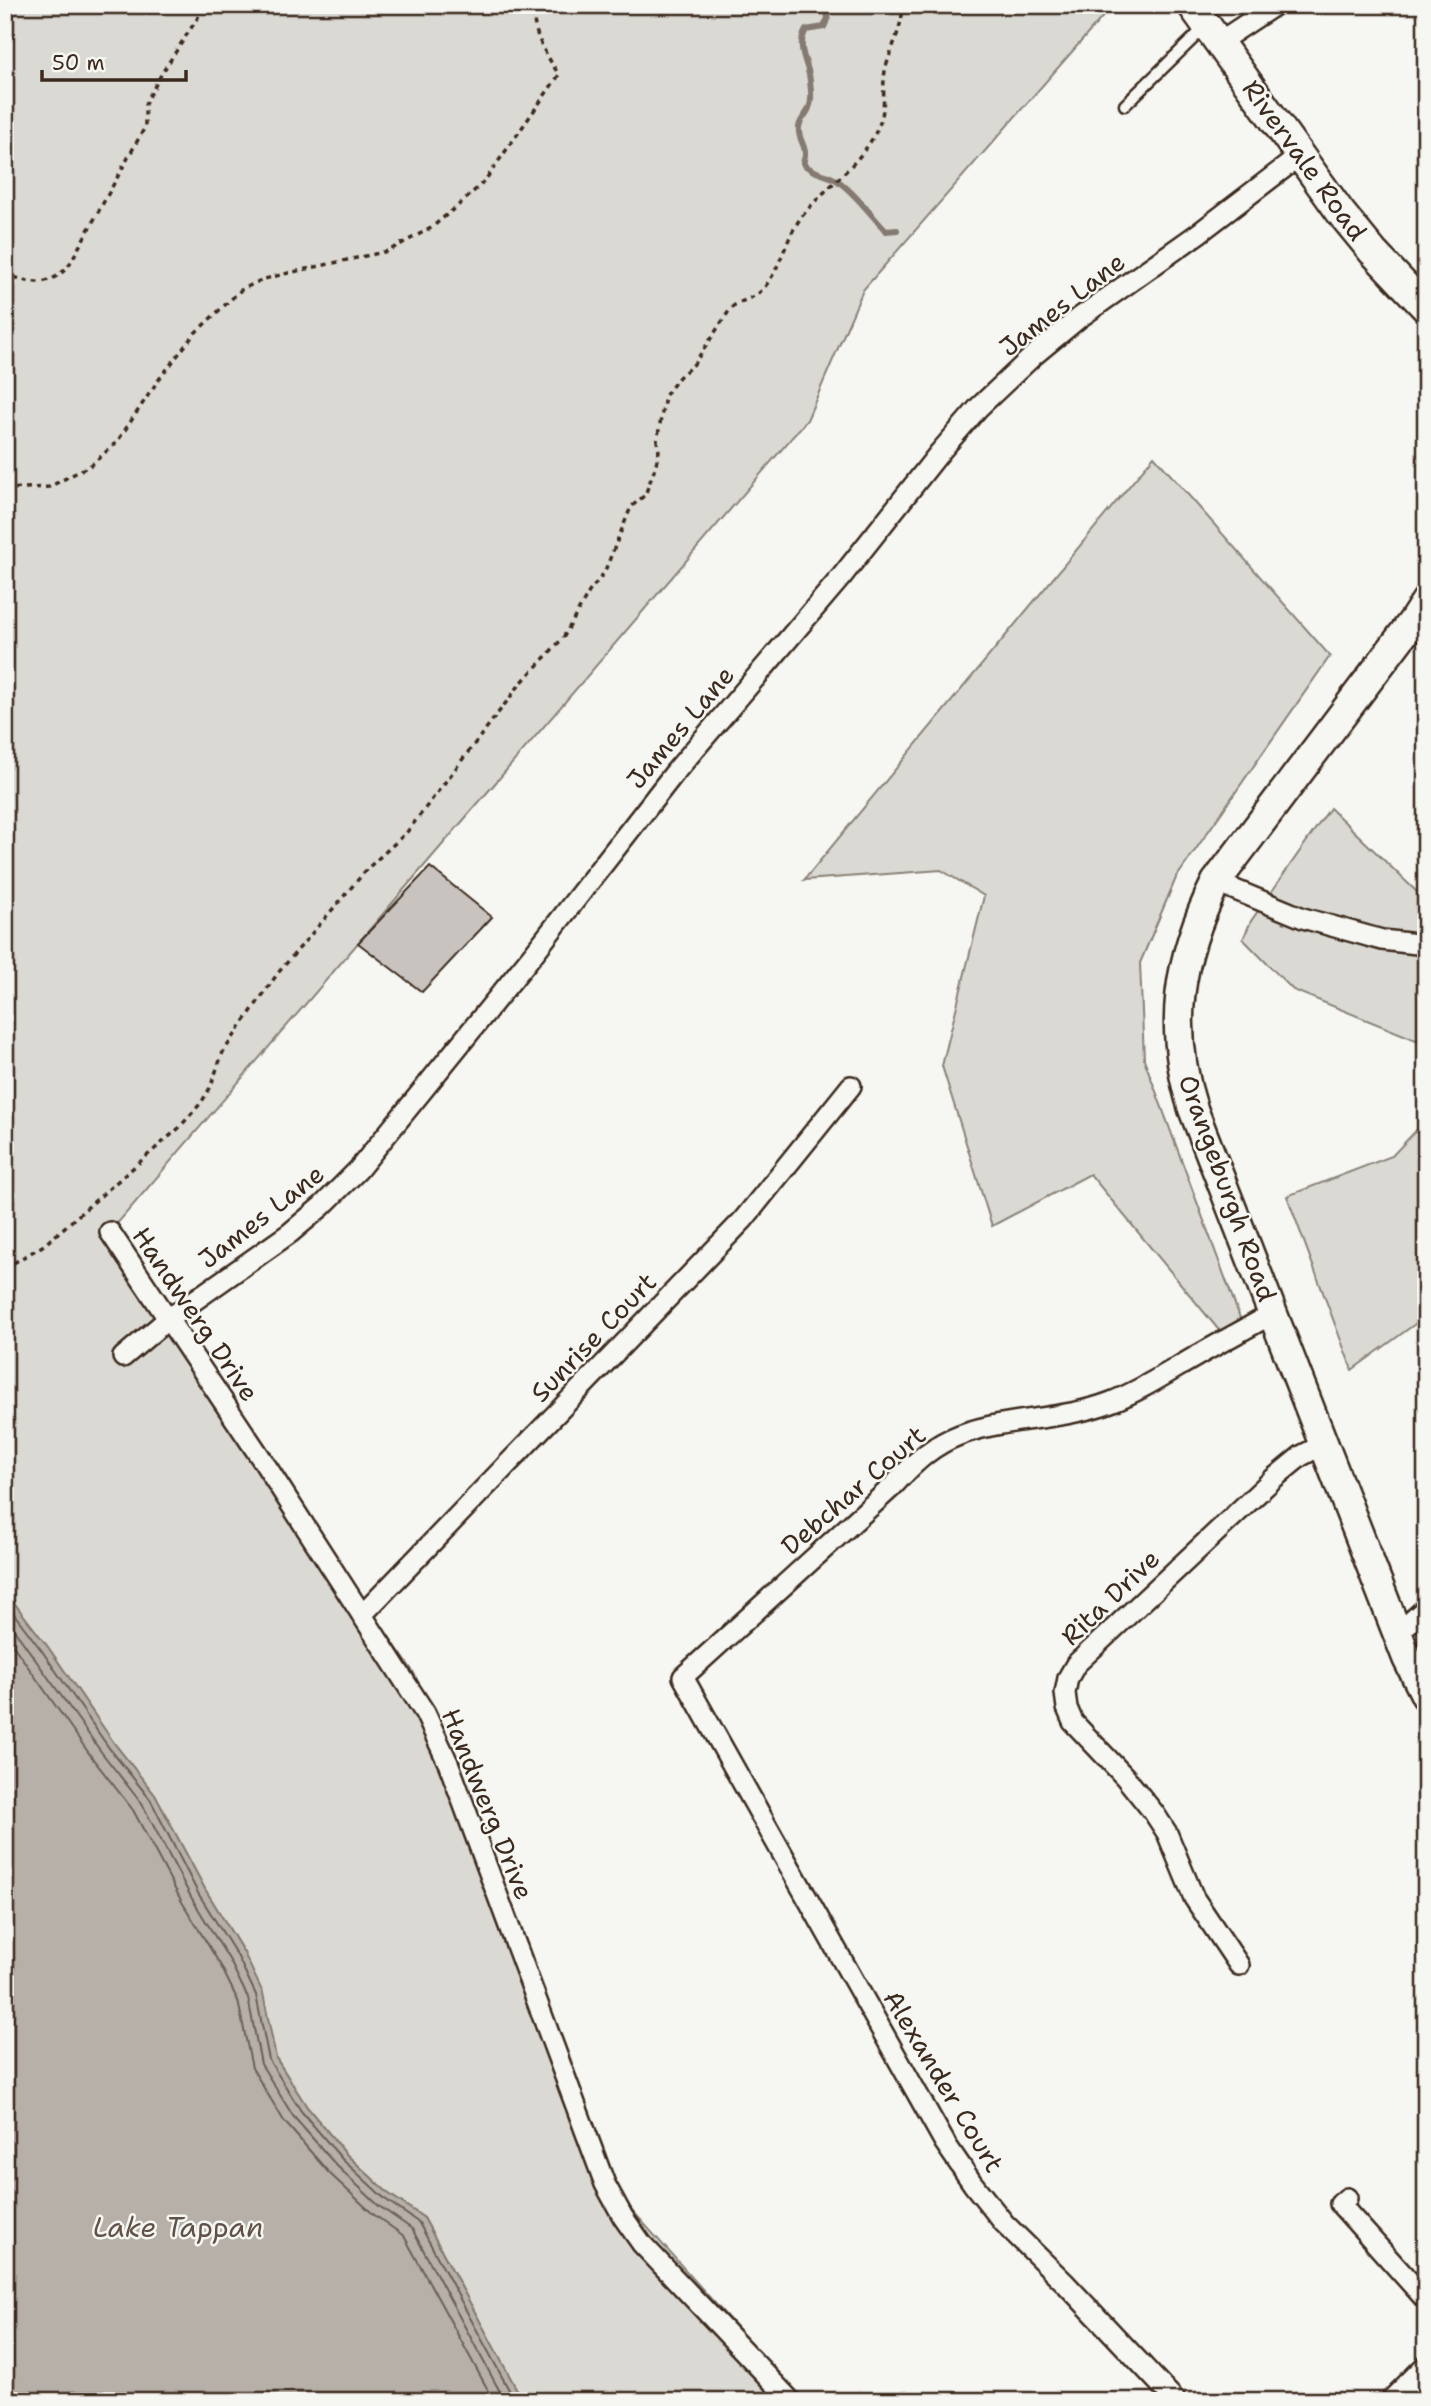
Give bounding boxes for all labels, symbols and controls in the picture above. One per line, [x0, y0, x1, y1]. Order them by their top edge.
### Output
scale bar [42, 38, 186, 82]
text: 50 m [52, 49, 105, 77]
street label: Rivervale Road [1235, 72, 1375, 248]
street label: James Lane [992, 244, 1132, 364]
street label: James Lane [618, 658, 742, 796]
street label: Orangeburgh Road [1171, 1070, 1285, 1306]
street label: James Lane [191, 1156, 331, 1276]
street label: Handwerg Drive [125, 1220, 267, 1408]
street label: Sunrise Court [522, 1265, 664, 1409]
street label: Debchar Court [773, 1417, 933, 1563]
street label: Rita Drive [1053, 1541, 1167, 1653]
street label: Handwerg Drive [434, 1703, 542, 1905]
street label: Alexander Court [876, 1983, 1012, 2179]
water label: Lake Tappan [93, 2208, 263, 2246]

